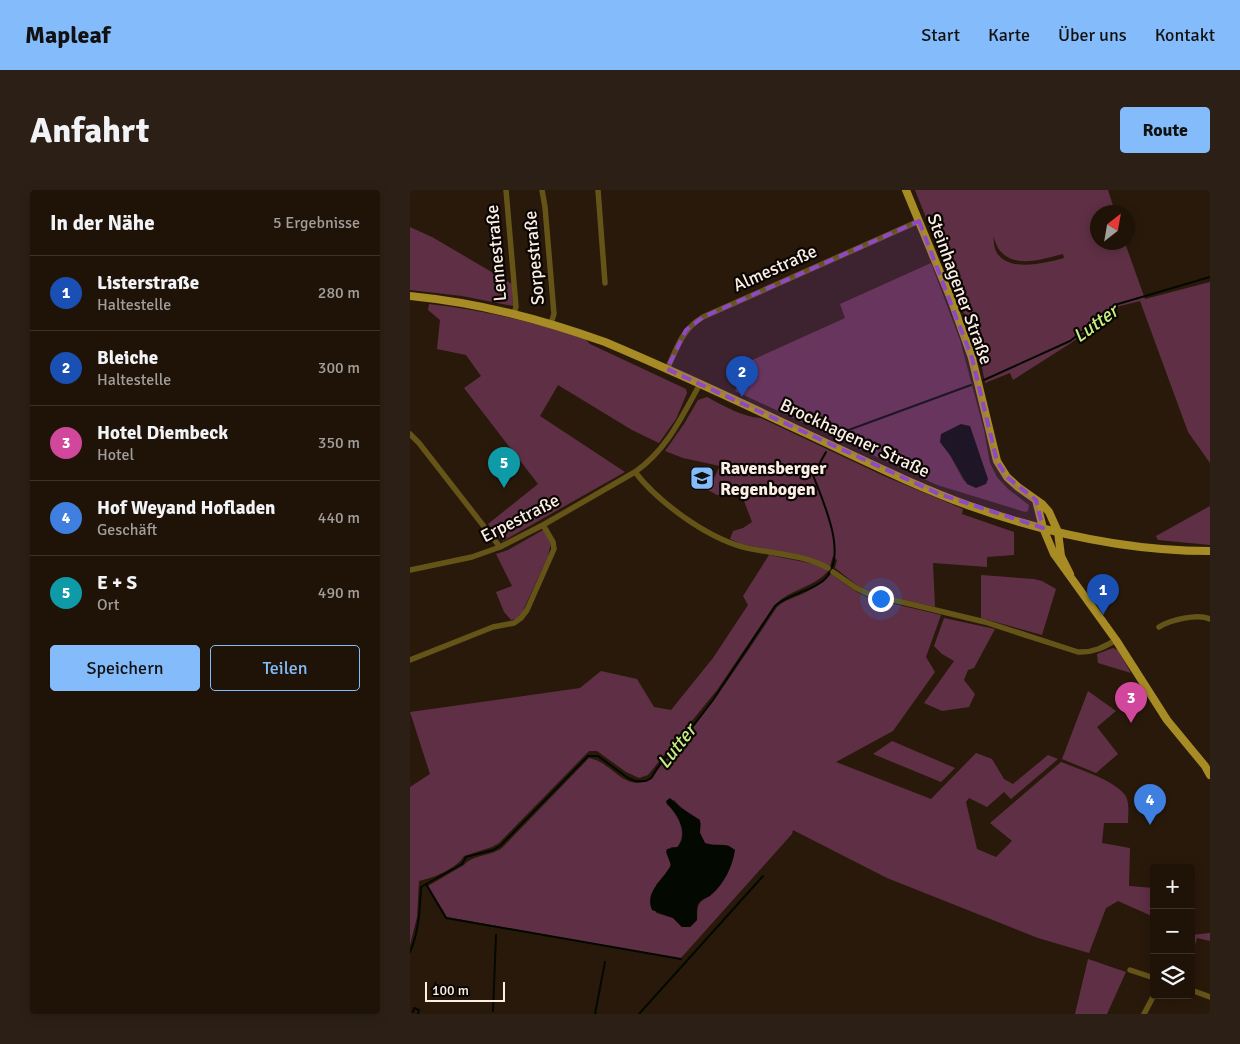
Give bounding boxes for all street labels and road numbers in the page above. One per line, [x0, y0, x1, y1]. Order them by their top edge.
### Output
street label: Lennestraße [481, 204, 511, 302]
street label: Sorpestraße [519, 210, 549, 306]
street label: Steinhagener Straße [922, 211, 998, 367]
street label: Almestraße [730, 240, 820, 296]
street label: Brockhagener Straße [777, 394, 933, 482]
street label: Erpestraße [477, 489, 563, 547]

